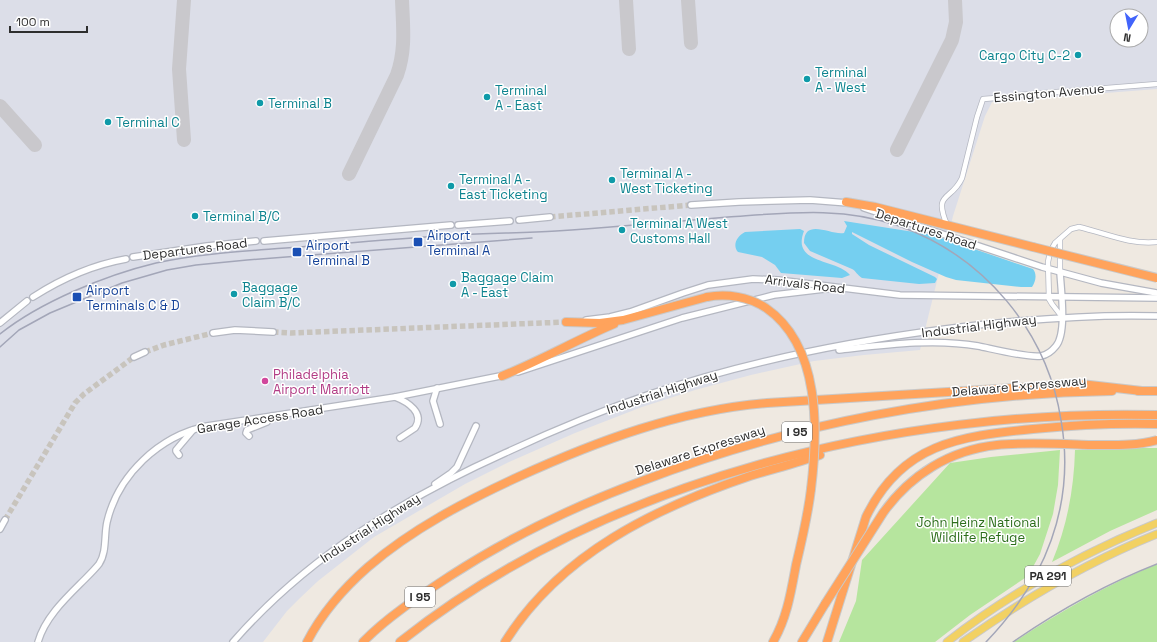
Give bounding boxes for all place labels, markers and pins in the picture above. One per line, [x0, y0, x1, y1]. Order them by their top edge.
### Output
place label: Cargo City C-2 [979, 47, 1070, 64]
marker: Cargo City C-2 [1073, 50, 1083, 60]
place label: Terminal A - West [815, 64, 867, 96]
marker: Terminal A - West [802, 74, 812, 84]
place label: Terminal A - East [495, 82, 547, 114]
marker: Terminal A - East [482, 92, 492, 102]
place label: Terminal B [268, 95, 332, 112]
marker: Terminal B [255, 98, 265, 108]
place label: Terminal C [116, 114, 180, 131]
marker: Terminal C [103, 117, 113, 127]
place label: Terminal A - West Ticketing [620, 165, 713, 197]
place label: Terminal A - East Ticketing [459, 171, 548, 203]
marker: Terminal A - West Ticketing [607, 175, 617, 185]
marker: Terminal A - East Ticketing [446, 181, 456, 191]
place label: Terminal B/C [203, 208, 280, 225]
marker: Terminal B/C [190, 211, 200, 221]
place label: Terminal A West Customs Hall [630, 215, 728, 247]
marker: Terminal A West Customs Hall [617, 225, 627, 235]
place label: Airport Terminal A [427, 227, 490, 259]
marker: Airport Terminal A [412, 236, 424, 248]
place label: Airport Terminal B [306, 237, 370, 269]
marker: Airport Terminal B [291, 246, 303, 258]
place label: Baggage Claim A - East [461, 269, 554, 301]
place label: Baggage Claim B/C [242, 279, 300, 311]
marker: Baggage Claim A - East [448, 279, 458, 289]
place label: Airport Terminals C & D [86, 282, 180, 314]
marker: Baggage Claim B/C [229, 289, 239, 299]
marker: Airport Terminals C & D [71, 291, 83, 303]
place label: Philadelphia Airport Marriott [273, 366, 370, 398]
marker: Philadelphia Airport Marriott [260, 376, 270, 386]

